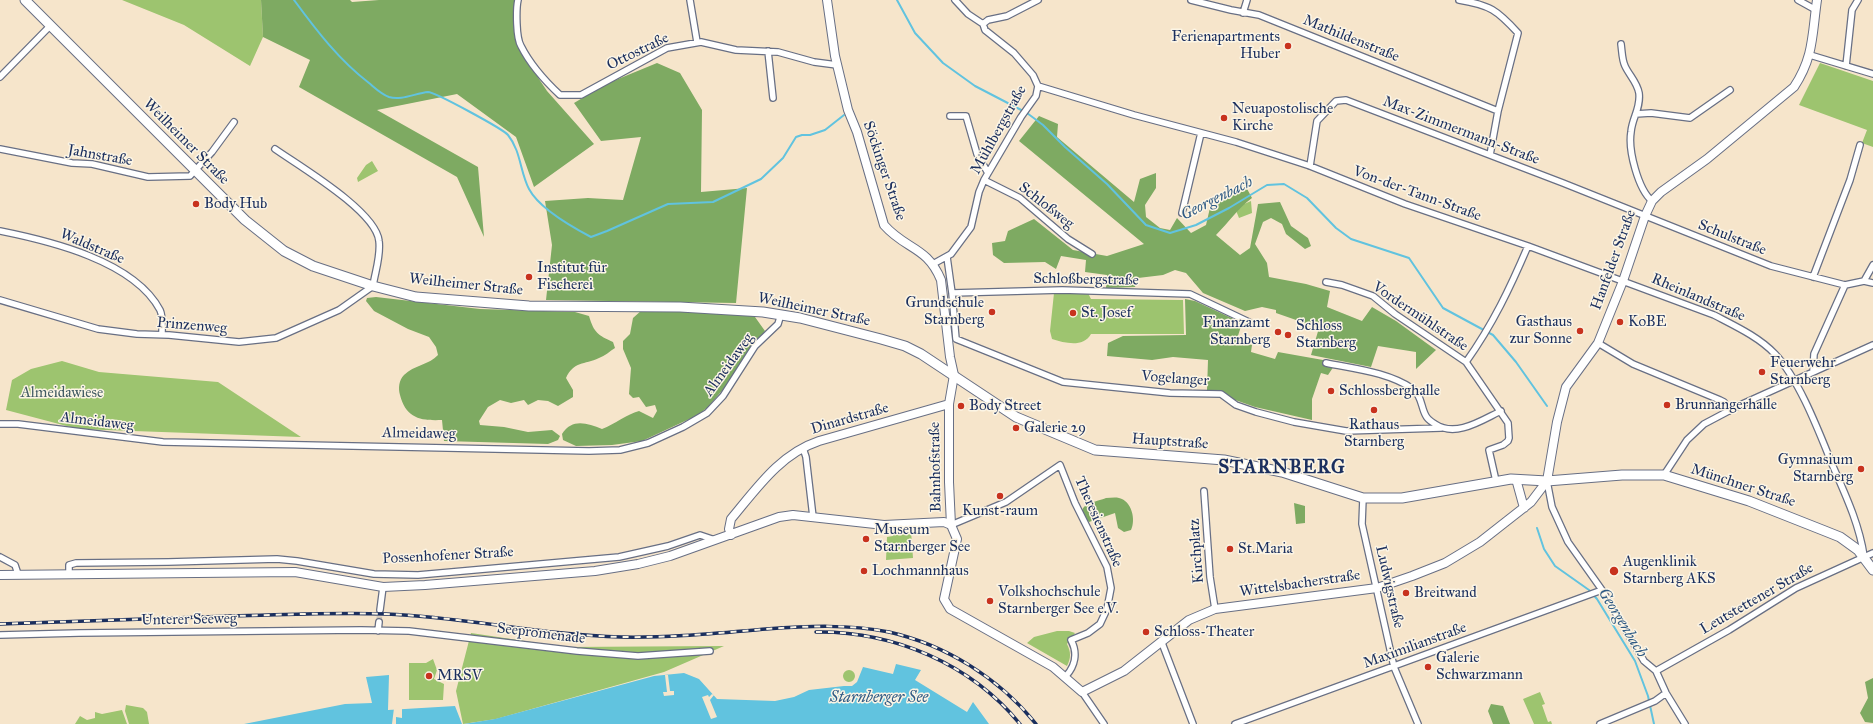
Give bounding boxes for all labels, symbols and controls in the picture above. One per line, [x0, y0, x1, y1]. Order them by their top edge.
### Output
street label: Mathildenstraße [1300, 12, 1402, 66]
place label: Ferienapartments Huber [1171, 28, 1280, 63]
street label: Ottostraße [604, 29, 672, 75]
marker: Ferienapartments Huber [1283, 41, 1293, 51]
street label: Mühlbergstraße [967, 83, 1031, 177]
street label: Max-Zimmermann-Straße [1380, 93, 1542, 169]
street label: Weilheimer Straße [139, 95, 233, 189]
place label: Neuapostolische Kirche [1232, 100, 1333, 135]
marker: Neuapostolische Kirche [1219, 113, 1229, 123]
street label: Söckinger Straße [859, 119, 909, 223]
street label: Jahnstraße [66, 141, 134, 171]
street label: Von-der-Tann-Straße [1351, 162, 1483, 226]
water label: Georgenbach [1178, 173, 1256, 225]
street label: Schloßweg [1015, 179, 1077, 233]
place label: Body Hub [204, 195, 267, 213]
marker: Body Hub [191, 199, 201, 209]
street label: Hanfelder Straße [1588, 208, 1640, 312]
street label: Schulstraße [1695, 216, 1769, 260]
street label: Waldstraße [57, 225, 127, 269]
place label: Institut für Fischerei [537, 259, 607, 294]
street label: Weilheimer Straße [408, 270, 524, 300]
street label: Schloßbergstraße [1033, 270, 1139, 290]
street label: Rheinlandstraße [1648, 270, 1748, 326]
marker: Institut für Fischerei [524, 272, 534, 282]
street label: Vordermühlstraße [1369, 278, 1471, 356]
street label: Weilheimer Straße [756, 289, 872, 331]
place label: Grundschule Starnberg [905, 294, 984, 329]
place label: St. Josef [1081, 304, 1131, 322]
marker: Grundschule Starnberg [987, 307, 997, 317]
marker: St. Josef [1068, 308, 1078, 318]
place label: Gasthaus zur Sonne [1509, 313, 1572, 348]
place label: KoBE [1628, 313, 1666, 331]
street label: Prinzenweg [156, 314, 228, 338]
place label: Finanzamt Starnberg [1202, 314, 1270, 349]
place label: Schloss Starnberg [1296, 317, 1356, 352]
marker: KoBE [1615, 317, 1625, 327]
marker: Gasthaus zur Sonne [1575, 326, 1585, 336]
marker: Finanzamt Starnberg [1273, 327, 1283, 337]
street label: Almeidaweg [700, 330, 758, 400]
marker: Schloss Starnberg [1283, 330, 1293, 340]
place label: Feuerwehr Starnberg [1770, 354, 1836, 389]
marker: Feuerwehr Starnberg [1757, 367, 1767, 377]
street label: Vogelanger [1141, 368, 1209, 390]
place label: Schlossberghalle [1339, 382, 1440, 400]
park label: Almeidawiese [21, 384, 103, 402]
marker: Schlossberghalle [1326, 386, 1336, 396]
place label: Brunnangerhalle [1675, 396, 1777, 414]
place label: Body Street [969, 397, 1042, 415]
street label: Dinardstraße [809, 399, 891, 439]
marker: Brunnangerhalle [1662, 400, 1672, 410]
marker: Body Street [956, 401, 966, 411]
marker: Rathaus Starnberg [1369, 405, 1379, 415]
street label: Almeidaweg [59, 409, 135, 435]
place label: Rathaus Starnberg [1344, 416, 1404, 451]
place label: Galerie 29 [1024, 419, 1086, 437]
street label: Bahnhofstraße [926, 422, 946, 512]
marker: Galerie 29 [1011, 423, 1021, 433]
street label: Almeidaweg [382, 424, 456, 444]
street label: Hauptstraße [1131, 430, 1209, 454]
place label: Gymnasium Starnberg [1778, 451, 1853, 486]
district label: STARNBERG [1218, 457, 1346, 479]
street label: Münchner Straße [1688, 461, 1798, 511]
marker: Gymnasium Starnberg [1856, 464, 1866, 474]
street label: Theresienstraße [1070, 474, 1126, 570]
marker: Kunst-raum [995, 491, 1005, 501]
place label: Kunst-raum [962, 502, 1038, 520]
street label: Kirchplatz [1186, 518, 1208, 584]
place label: Museum Starnberger See [874, 521, 970, 556]
marker: Museum Starnberger See [861, 534, 871, 544]
place label: St.Maria [1238, 540, 1293, 558]
street label: Possenhofener Straße [382, 544, 514, 568]
marker: St.Maria [1225, 544, 1235, 554]
street label: Ludwigstraße [1371, 544, 1407, 630]
place label: Augenklinik Starnberg AKS [1623, 553, 1716, 588]
street label: Leutstettener Straße [1697, 559, 1817, 639]
place label: Lochmannhaus [872, 562, 969, 580]
marker: Augenklinik Starnberg AKS [1608, 565, 1620, 577]
marker: Lochmannhaus [859, 566, 869, 576]
street label: Wittelsbacherstraße [1239, 567, 1361, 601]
place label: Volkshochschule Starnberger See e.V. [998, 583, 1119, 618]
place label: Breitwand [1414, 584, 1477, 602]
water label: Georgenbach [1593, 585, 1651, 661]
marker: Breitwand [1401, 588, 1411, 598]
marker: Volkshochschule Starnberger See e.V. [985, 596, 995, 606]
street label: Unterer Seeweg [141, 610, 237, 630]
street label: Maximilianstraße [1361, 619, 1469, 673]
street label: Seepromenade [496, 620, 586, 648]
place label: Schloss-Theater [1154, 623, 1254, 641]
marker: Schloss-Theater [1141, 627, 1151, 637]
place label: Galerie Schwarzmann [1436, 649, 1523, 684]
marker: Galerie Schwarzmann [1423, 662, 1433, 672]
place label: MRSV [437, 667, 482, 685]
marker: MRSV [424, 671, 434, 681]
water label: Starnberger See [830, 688, 928, 708]

